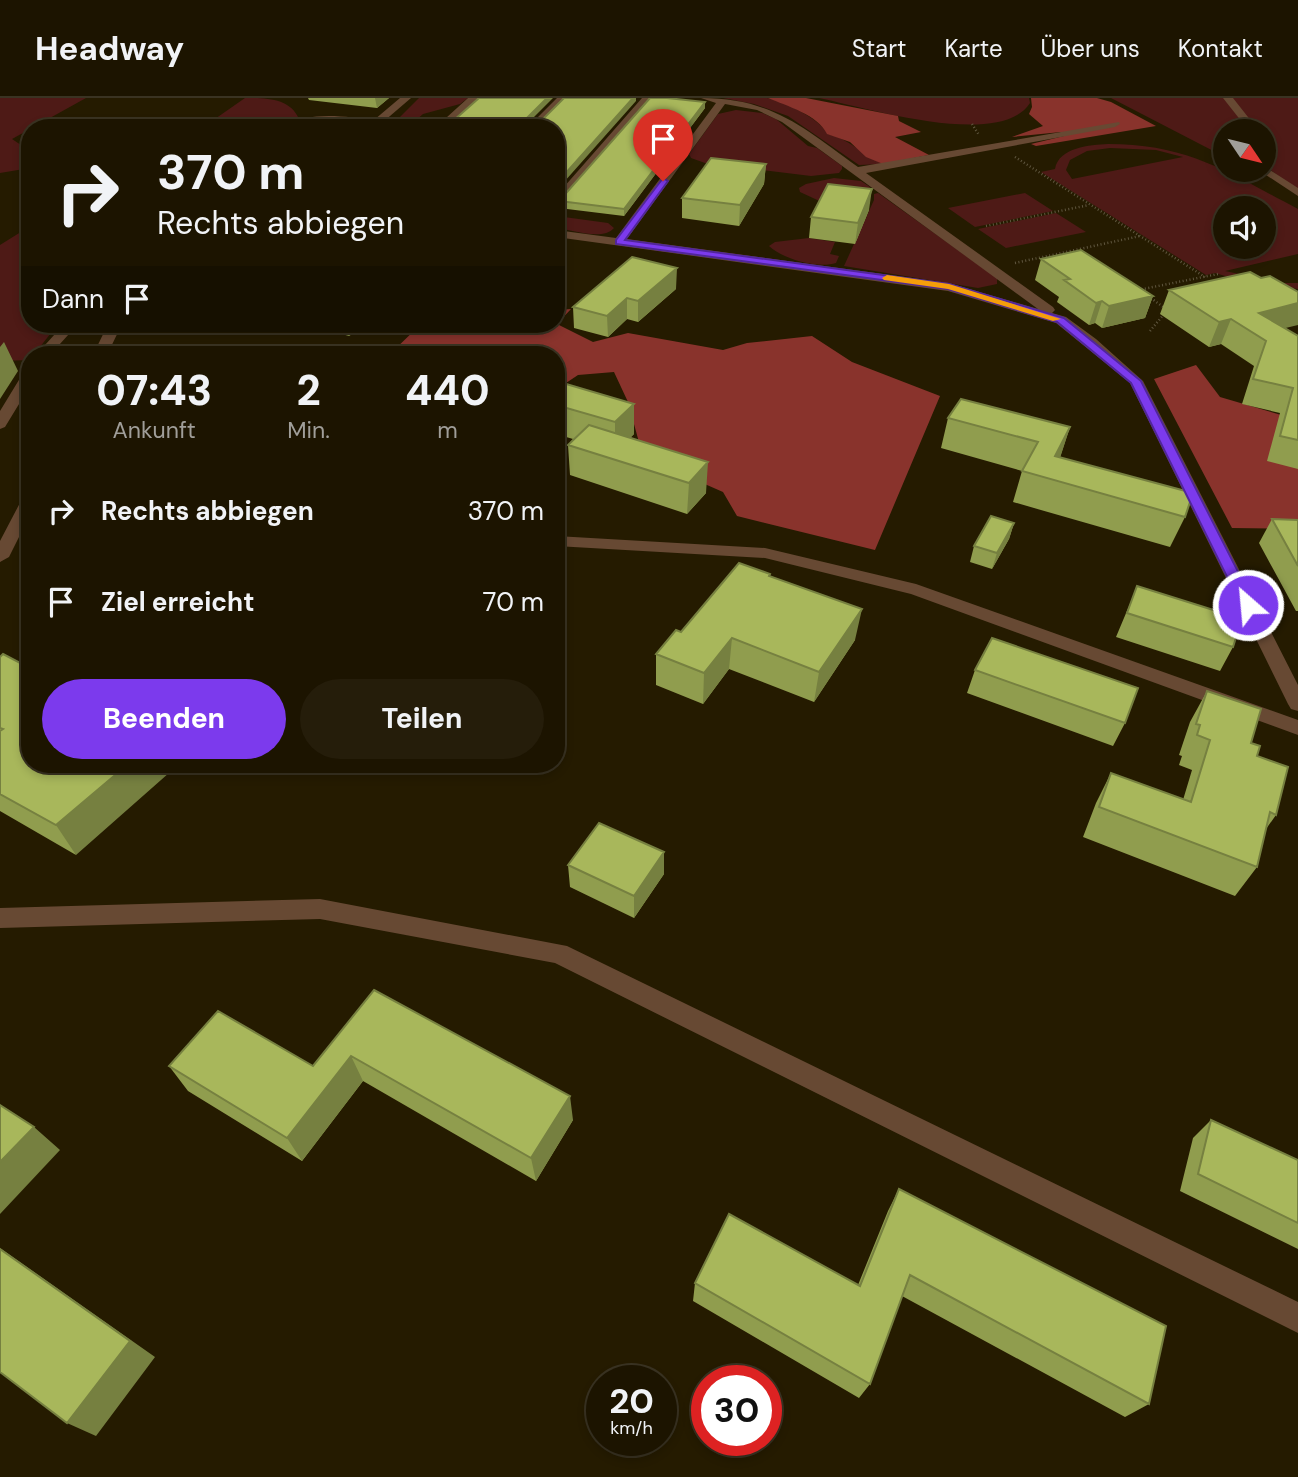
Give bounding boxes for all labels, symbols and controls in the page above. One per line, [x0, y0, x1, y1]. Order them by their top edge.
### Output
text: Headway [35, 27, 184, 70]
text: Start [852, 33, 906, 64]
text: Karte [944, 33, 1003, 64]
text: Über uns [1041, 33, 1140, 64]
text: Kontakt [1178, 33, 1263, 64]
pin [633, 109, 693, 181]
north arrow [1213, 119, 1276, 182]
map controls [1213, 119, 1276, 259]
icon: arrive [644, 120, 682, 158]
text: 370 m [157, 140, 304, 204]
icon: right [42, 147, 133, 238]
button: sound [1213, 196, 1276, 259]
text: Rechts abbiegen [157, 202, 404, 244]
icon: arrive [118, 280, 156, 318]
text: Dann [42, 282, 104, 316]
text: 07:43 [96, 363, 212, 418]
text: 2 [296, 363, 321, 418]
text: 440 [405, 363, 490, 418]
text: Ankunft [112, 415, 196, 445]
text: Min. [287, 415, 330, 445]
text: m [437, 415, 458, 445]
icon: right [42, 492, 80, 530]
text: Rechts abbiegen [101, 494, 314, 528]
text: 370 m [468, 494, 544, 528]
position arrow [1211, 568, 1285, 642]
icon: arrive [42, 583, 80, 621]
text: Ziel erreicht [101, 585, 254, 619]
text: 70 m [483, 585, 544, 619]
button: Beenden [42, 679, 286, 759]
button: Teilen [300, 679, 544, 759]
speed limit sign: 30 [691, 1365, 782, 1456]
text: 20 [609, 1378, 654, 1424]
text: km/h [610, 1416, 653, 1440]

